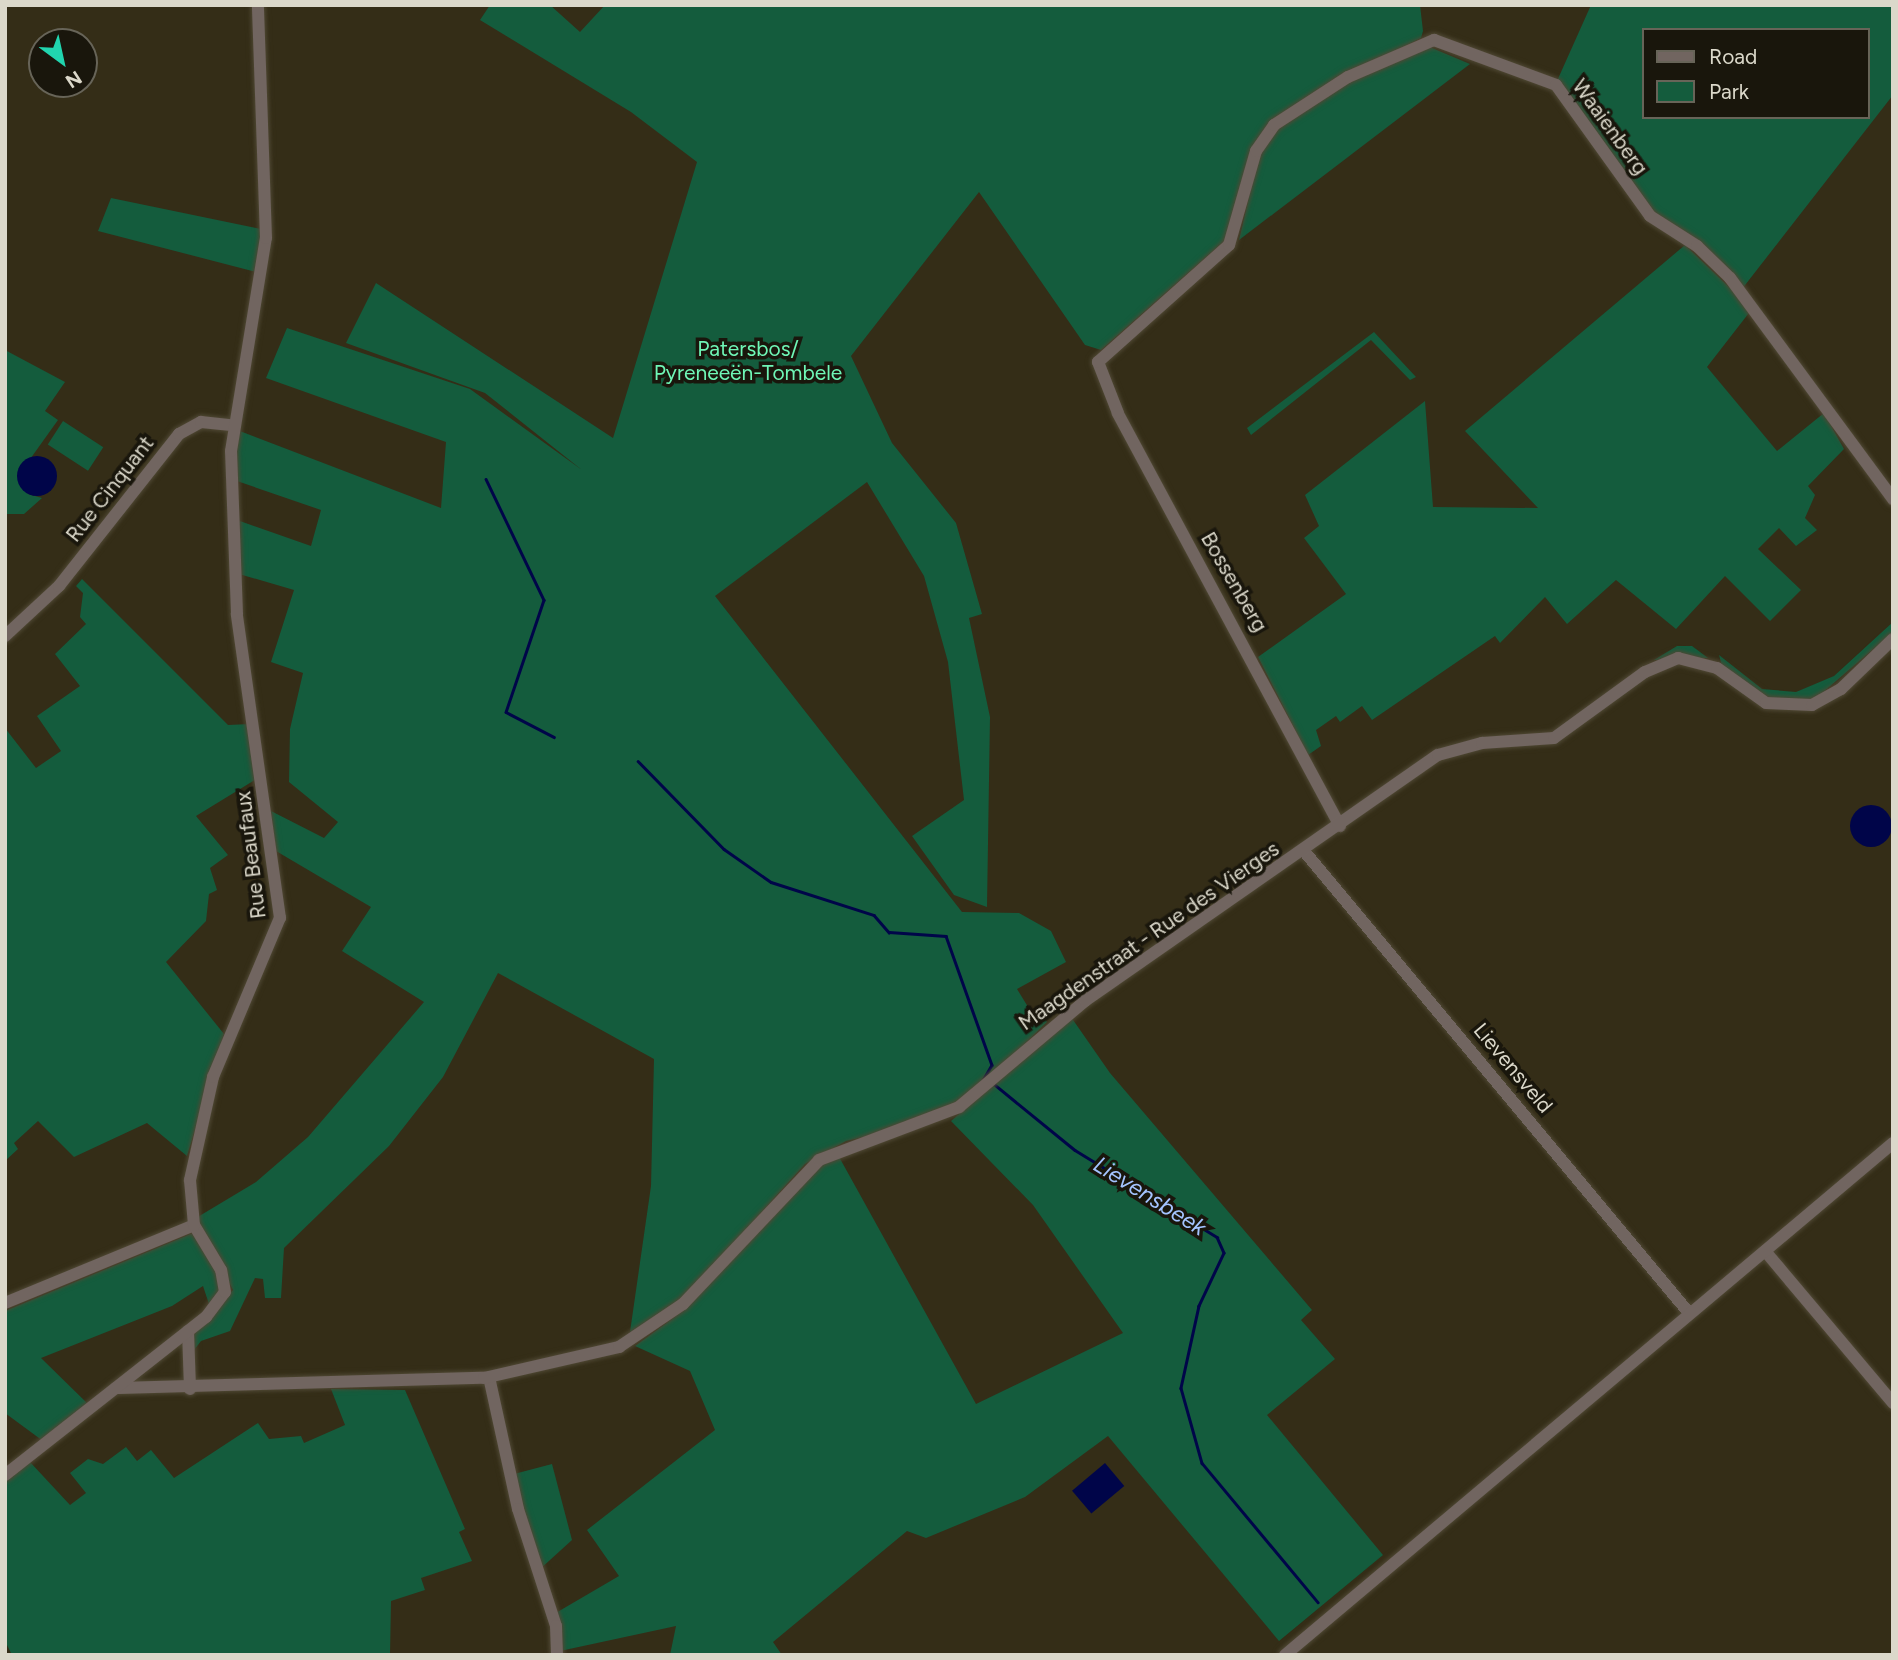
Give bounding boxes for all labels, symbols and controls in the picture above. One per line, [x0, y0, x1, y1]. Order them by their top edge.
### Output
north arrow [28, 28, 98, 98]
legend [1643, 28, 1870, 119]
text: Road [1709, 44, 1757, 69]
text: N [61, 66, 86, 93]
street label: Waaienberg [1567, 74, 1653, 180]
text: Park [1709, 79, 1749, 104]
park label: Patersbos/ Pyreneeën-Tombele [654, 336, 842, 386]
street label: Rue Cinquant [61, 431, 159, 547]
street label: Bossenberg [1195, 528, 1273, 636]
street label: Rue Beaufaux [231, 790, 271, 920]
street label: Maagdenstraat - Rue des Vierges [1014, 836, 1284, 1036]
street label: Lievensveld [1468, 1018, 1558, 1118]
water label: Lievensbeek [1089, 1150, 1211, 1242]

